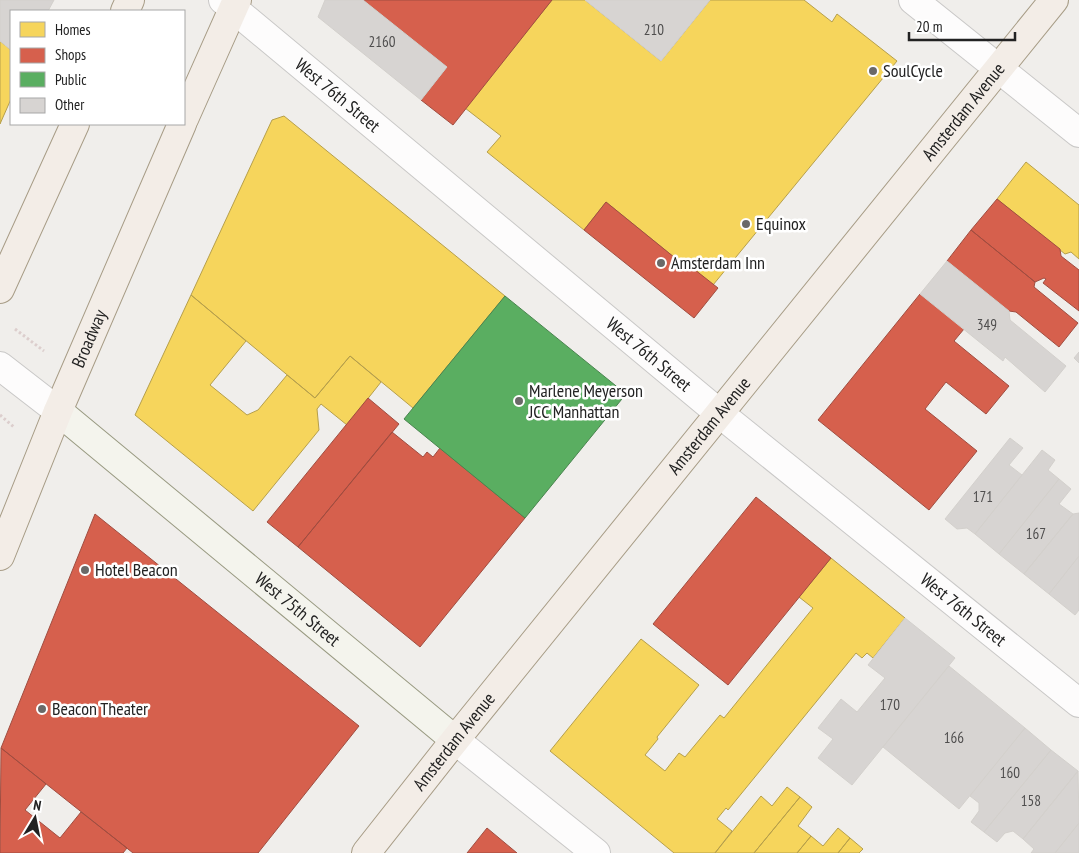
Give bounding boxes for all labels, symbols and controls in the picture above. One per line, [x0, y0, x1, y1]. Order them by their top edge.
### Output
legend [10, 10, 185, 125]
scale bar [909, 10, 1015, 42]
text: 20 m [916, 17, 942, 36]
text: Homes [55, 20, 91, 39]
house number: 210 [644, 20, 664, 39]
house number: 2160 [368, 32, 396, 51]
text: Shops [55, 45, 86, 64]
street label: West 76th Street [291, 53, 385, 137]
street label: Amsterdam Avenue [917, 58, 1009, 165]
place label: SoulCycle [883, 59, 943, 82]
marker: SoulCycle [867, 65, 879, 77]
text: Public [55, 70, 87, 89]
text: Other [55, 95, 85, 114]
place label: Equinox [756, 212, 807, 235]
marker: Equinox [740, 218, 752, 230]
place label: Amsterdam Inn [671, 251, 765, 274]
marker: Amsterdam Inn [655, 257, 667, 269]
street label: Broadway [66, 306, 112, 371]
street label: West 76th Street [602, 312, 696, 396]
house number: 349 [977, 315, 997, 334]
street label: Amsterdam Avenue [662, 372, 755, 479]
place label: Marlene Meyerson JCC Manhattan [528, 379, 643, 423]
marker: Marlene Meyerson JCC Manhattan [513, 395, 525, 407]
house number: 171 [973, 487, 993, 506]
house number: 167 [1026, 524, 1046, 543]
place label: Hotel Beacon [95, 558, 178, 581]
marker: Hotel Beacon [79, 564, 91, 576]
street label: West 75th Street [250, 567, 345, 651]
street label: West 76th Street [916, 568, 1011, 651]
street label: Amsterdam Avenue [408, 688, 500, 795]
house number: 170 [880, 695, 900, 714]
place label: Beacon Theater [52, 697, 148, 720]
marker: Beacon Theater [36, 703, 48, 715]
house number: 166 [944, 728, 964, 747]
house number: 160 [1000, 763, 1020, 782]
house number: 158 [1021, 791, 1041, 810]
north arrow [10, 793, 60, 843]
text: N [32, 796, 43, 815]

